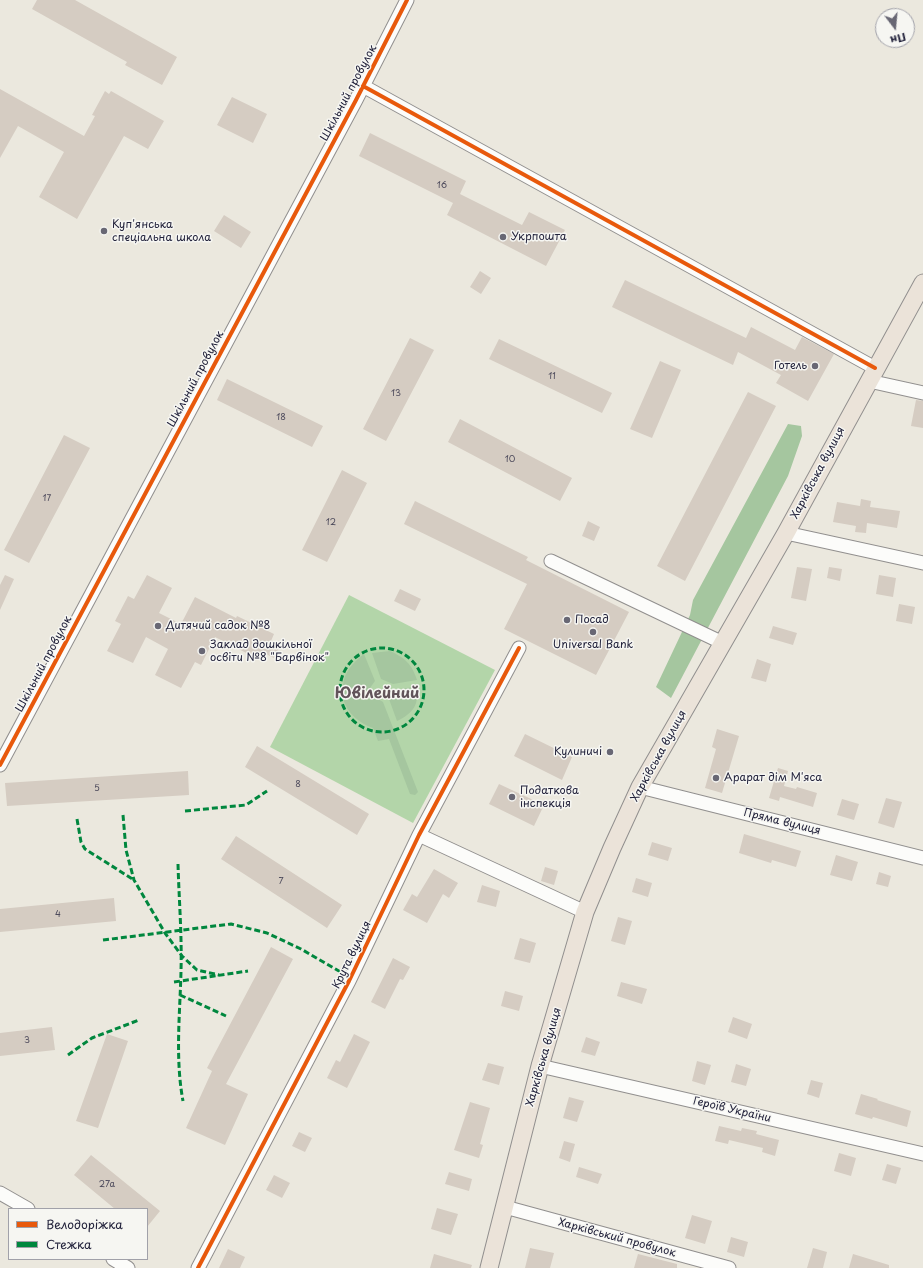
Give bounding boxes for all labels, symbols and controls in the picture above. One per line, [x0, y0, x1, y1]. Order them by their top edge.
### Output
north arrow [875, 8, 915, 48]
text: Пн [888, 29, 908, 49]
street label: Шкільний провулок [318, 43, 380, 143]
house number: 16 [437, 181, 447, 191]
place label: Куп'янська спеціальна школа [112, 218, 211, 244]
marker: Куп'янська спеціальна школа [99, 226, 109, 236]
place label: Укрпошта [511, 230, 567, 244]
marker: Укрпошта [498, 232, 508, 242]
street label: Шкільний провулок [165, 329, 227, 429]
place label: Готель [774, 359, 807, 373]
marker: Готель [810, 361, 820, 371]
house number: 11 [548, 372, 556, 382]
house number: 13 [391, 389, 401, 399]
house number: 18 [276, 413, 286, 423]
street label: Харківська вулиця [788, 425, 848, 521]
house number: 10 [505, 455, 515, 465]
house number: 17 [43, 494, 51, 504]
house number: 12 [326, 518, 336, 528]
place label: Посад [575, 613, 609, 627]
street label: Шкільний провулок [13, 614, 75, 714]
marker: Посад [562, 615, 572, 625]
place label: Дитячий садок №8 [166, 619, 270, 633]
marker: Дитячий садок №8 [153, 621, 163, 631]
marker: Universal Bank [588, 627, 598, 637]
place label: Заклад дошкільної освіти №8 "Барвінок" [210, 638, 329, 664]
place label: Universal Bank [553, 638, 633, 652]
marker: Заклад дошкільної освіти №8 "Барвінок" [197, 646, 207, 656]
district label: Ювілейний [335, 685, 419, 703]
street label: Харківська вулиця [628, 708, 690, 804]
place label: Кулиничі [554, 745, 602, 759]
marker: Кулиничі [605, 747, 615, 757]
place label: Арарат дім М'яса [724, 771, 822, 785]
marker: Арарат дім М'яса [711, 773, 721, 783]
house number: 8 [295, 780, 301, 790]
house number: 5 [94, 784, 100, 794]
place label: Податкова інспекція [520, 784, 579, 810]
marker: Податкова інспекція [507, 792, 517, 802]
street label: Пряма вулиця [742, 806, 822, 838]
house number: 7 [278, 877, 284, 887]
house number: 4 [55, 910, 61, 920]
street label: Крута вулиця [330, 919, 374, 991]
street label: Харківська вулиця [524, 1006, 564, 1108]
house number: 3 [24, 1036, 30, 1046]
street label: Героїв України [692, 1095, 772, 1125]
house number: 27а [99, 1180, 115, 1190]
legend [8, 1208, 148, 1260]
text: Велодоріжка [46, 1215, 123, 1233]
street label: Харківський провулок [557, 1216, 677, 1260]
text: Стежка [46, 1235, 91, 1253]

